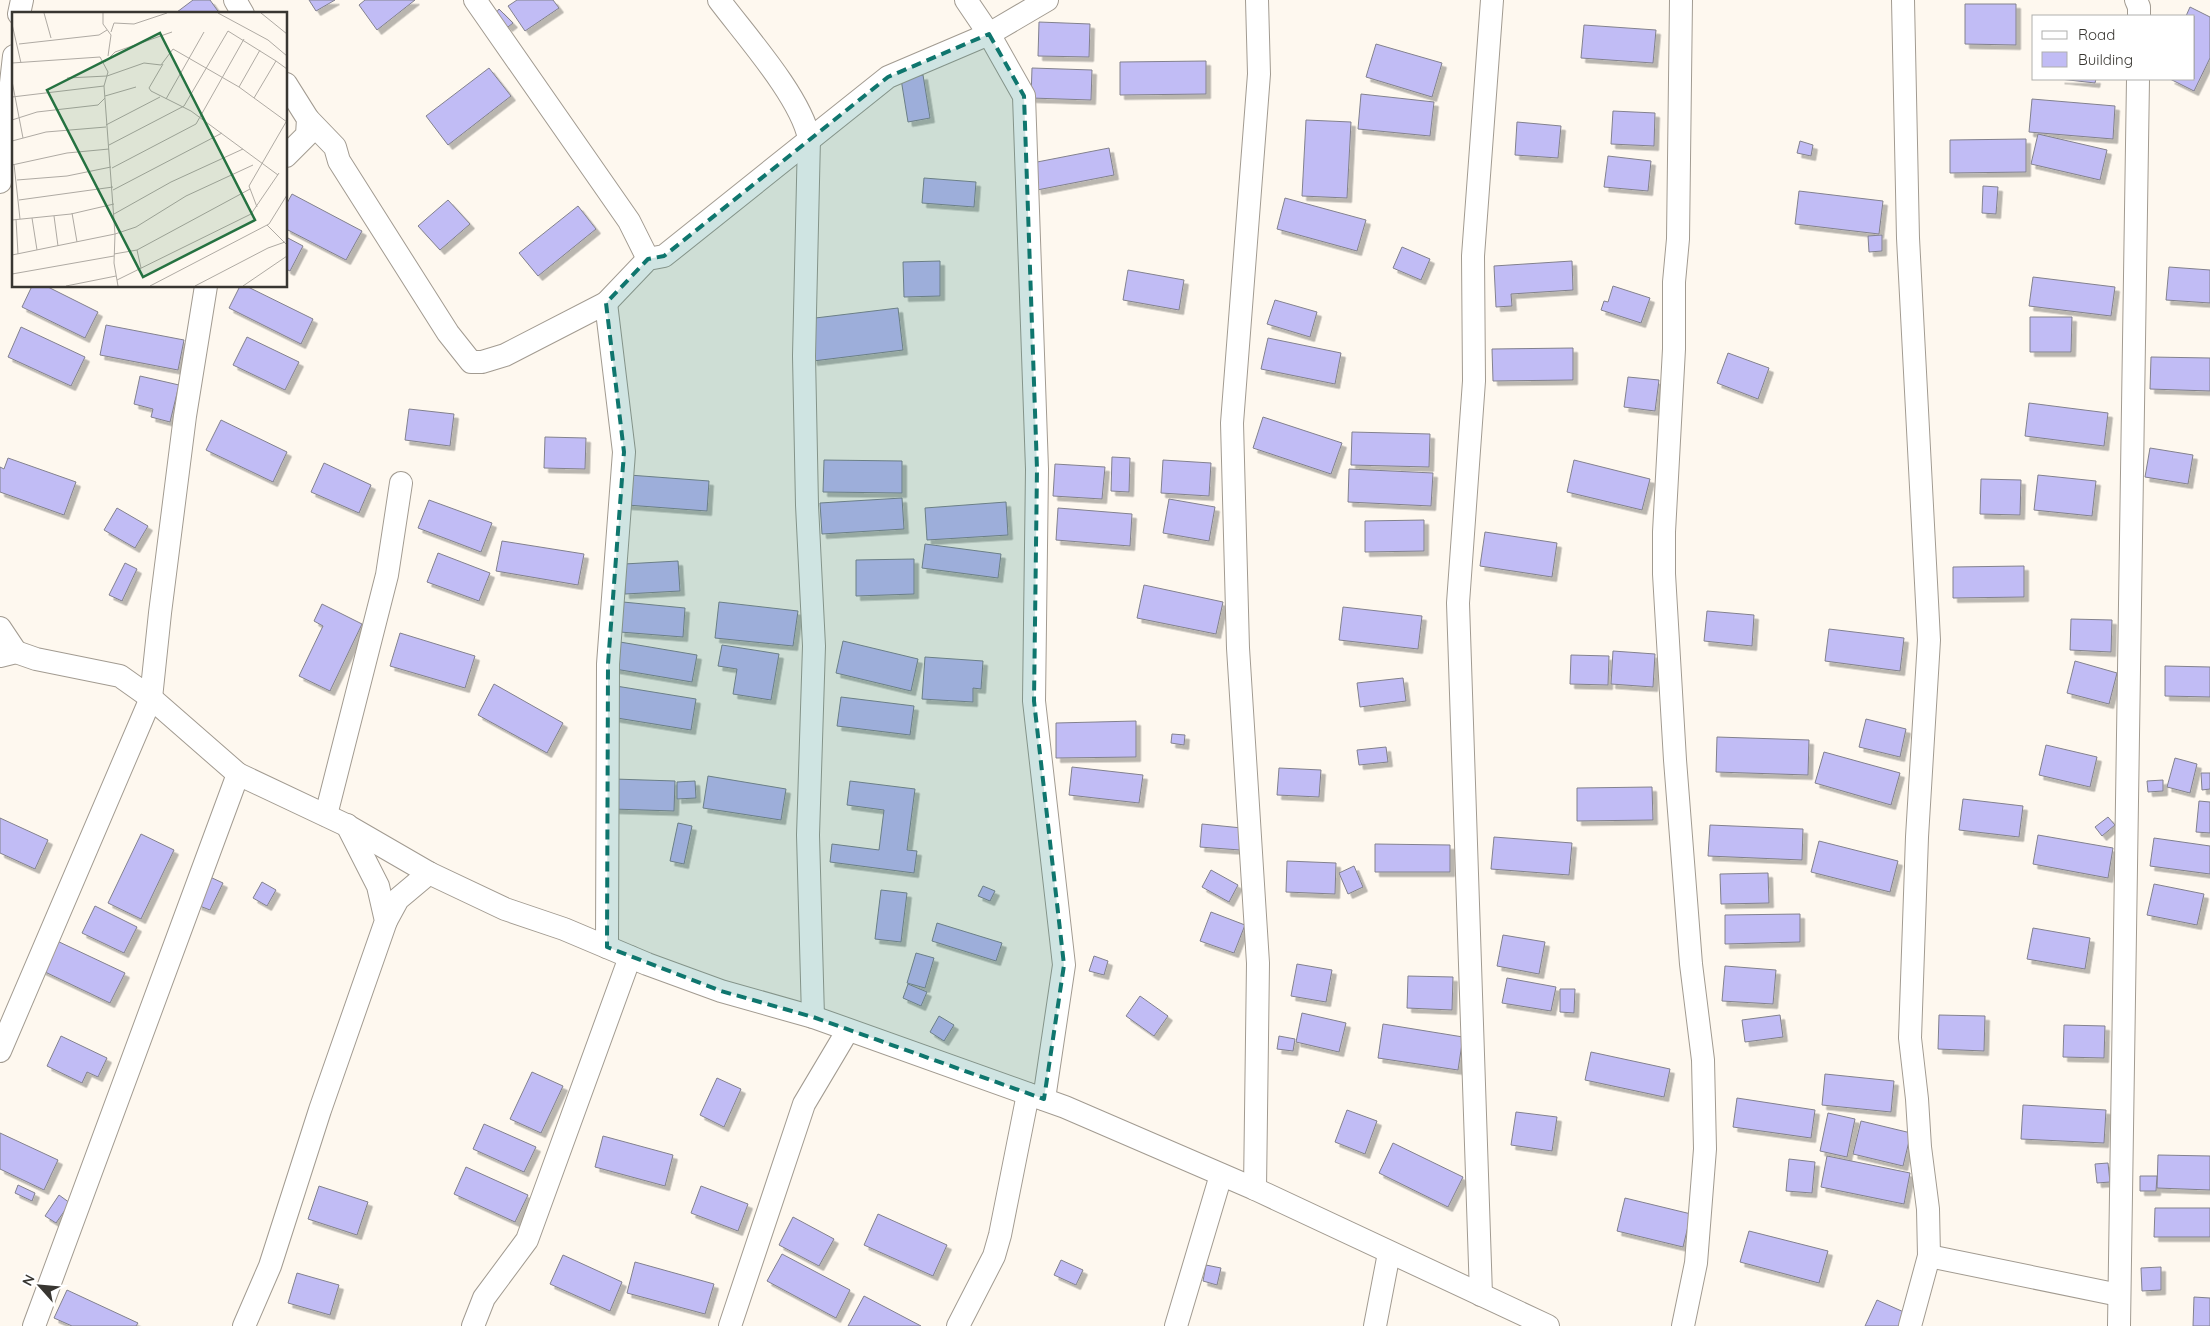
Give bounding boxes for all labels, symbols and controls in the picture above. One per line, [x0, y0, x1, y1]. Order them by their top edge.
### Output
inset map [12, 12, 288, 288]
legend [2032, 15, 2195, 80]
text: Road [2078, 25, 2115, 44]
text: Building [2078, 50, 2133, 69]
north arrow [15, 1261, 65, 1311]
text: N [18, 1271, 39, 1289]

